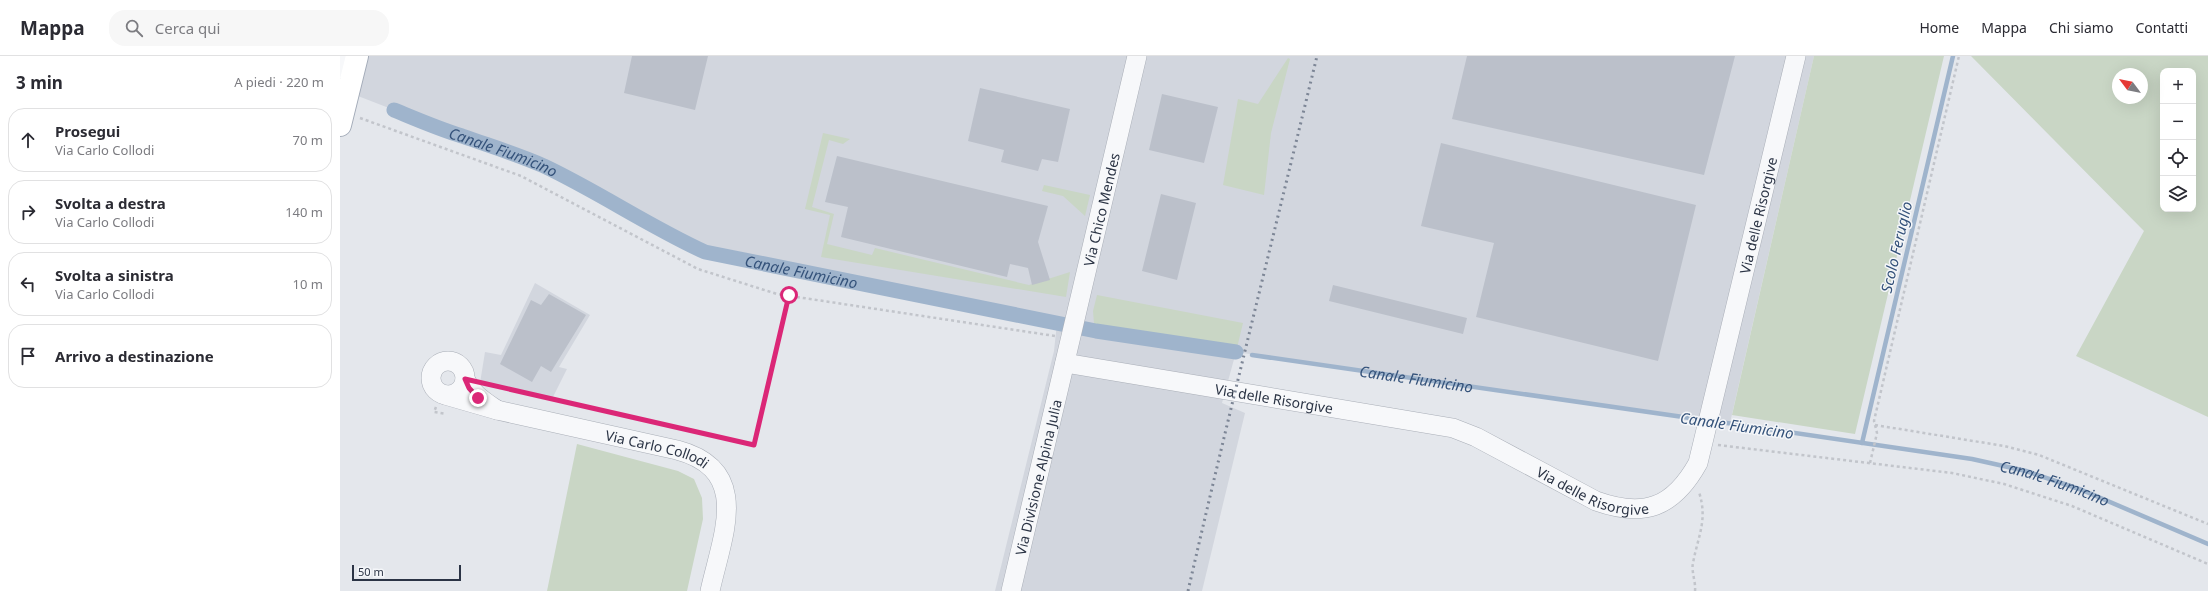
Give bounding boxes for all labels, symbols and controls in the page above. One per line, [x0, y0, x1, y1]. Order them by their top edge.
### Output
search box [109, 10, 389, 46]
text: Mappa [20, 15, 85, 41]
icon: search [123, 17, 145, 39]
text: Cerca qui [155, 18, 220, 38]
text: Home [1919, 18, 1959, 37]
text: Mappa [1981, 18, 2027, 37]
text: Chi siamo [2049, 18, 2113, 37]
text: Contatti [2135, 18, 2188, 37]
north arrow [2112, 68, 2148, 104]
map controls [2160, 68, 2196, 212]
button: + [2160, 68, 2196, 104]
text: 3 min [16, 71, 63, 94]
text: A piedi · 220 m [234, 73, 324, 91]
button: − [2160, 104, 2196, 140]
text: Prosegui [55, 121, 120, 141]
water label: Canale Fiumicino [446, 123, 561, 181]
icon: ahead [17, 129, 39, 151]
text: 70 m [293, 131, 323, 149]
button: locate [2160, 140, 2196, 176]
text: Via Carlo Collodi [55, 141, 154, 159]
street label: Via Chico Mendes [1078, 151, 1123, 268]
street label: Via delle Risorgive [1734, 155, 1781, 275]
button: layers [2160, 176, 2196, 212]
text: Svolta a destra [55, 193, 166, 213]
water label: Scolo Feruglio [1876, 199, 1916, 295]
icon: right [17, 201, 39, 223]
text: 140 m [285, 203, 323, 221]
text: Via Carlo Collodi [55, 213, 154, 231]
water label: Canale Fiumicino [743, 250, 859, 293]
text: Svolta a sinistra [55, 265, 174, 285]
icon: left [17, 273, 39, 295]
text: 10 m [293, 275, 323, 293]
text: Via Carlo Collodi [55, 285, 154, 303]
route start [780, 286, 798, 304]
icon: arrive [17, 345, 39, 367]
text: Arrivo a destinazione [55, 346, 214, 366]
water label: Canale Fiumicino [1358, 361, 1474, 397]
street label: Via delle Risorgive [1214, 379, 1335, 417]
route end [469, 389, 487, 407]
street label: Via Divisione Alpina Julia [1010, 397, 1065, 557]
water label: Canale Fiumicino [1679, 407, 1795, 443]
street label: Via Carlo Collodi [604, 425, 714, 472]
water label: Canale Fiumicino [1998, 456, 2113, 511]
street label: Via delle Risorgive [1533, 462, 1650, 518]
scale bar [352, 563, 461, 582]
text: 50 m [358, 564, 384, 579]

